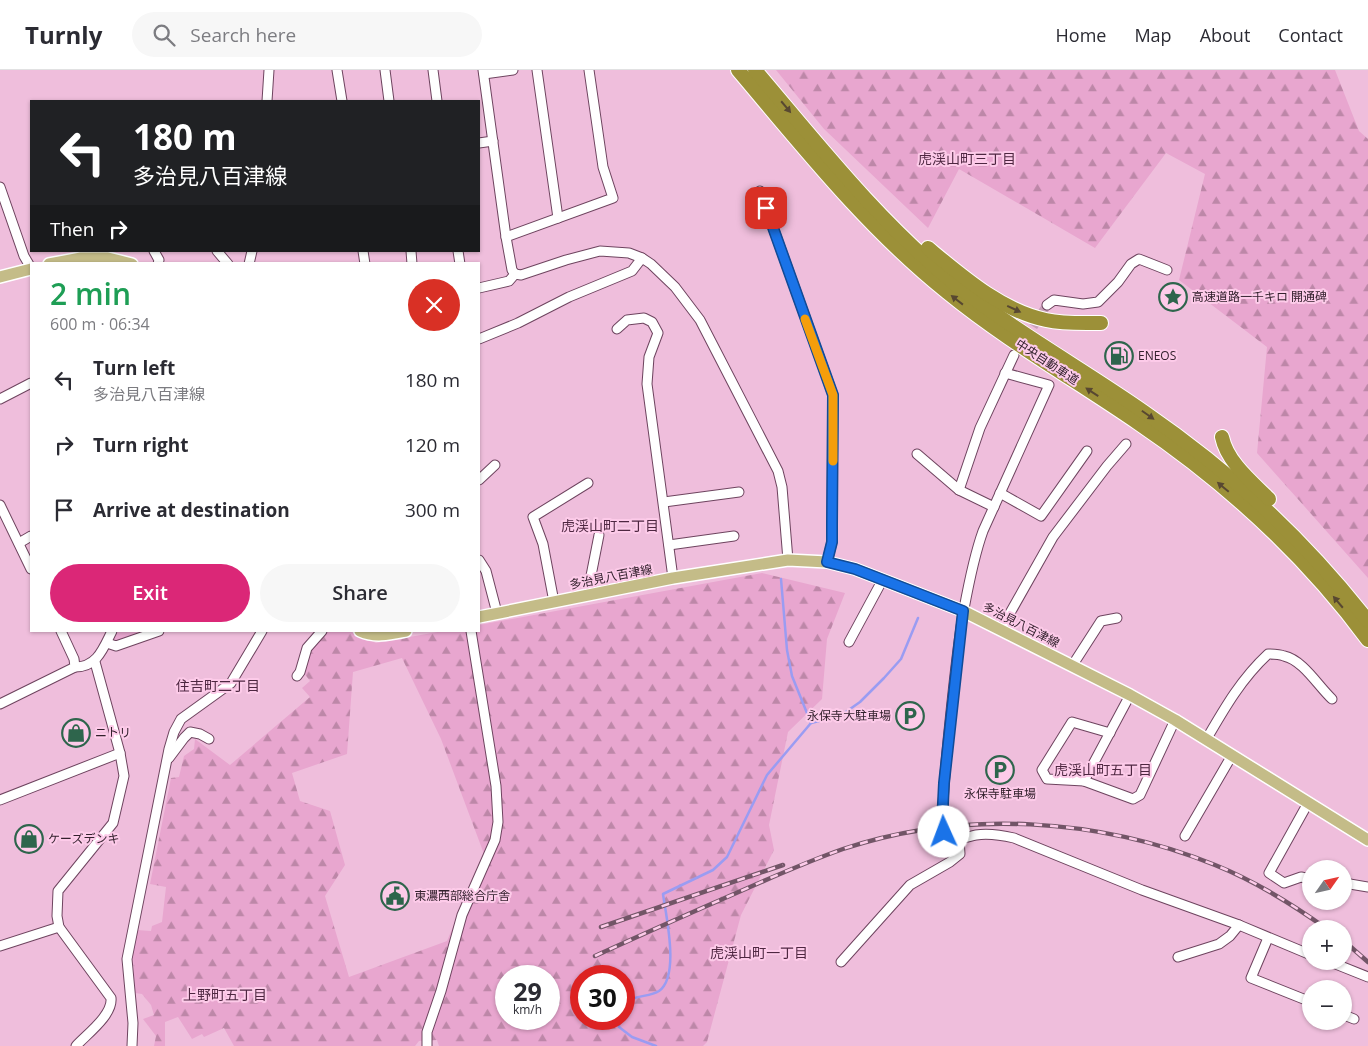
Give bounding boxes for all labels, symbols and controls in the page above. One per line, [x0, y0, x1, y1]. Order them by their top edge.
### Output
search box [132, 12, 482, 57]
text: Turnly [25, 18, 102, 51]
icon: search [150, 21, 178, 49]
text: Search here [190, 22, 296, 48]
text: Home [1056, 23, 1106, 47]
text: Map [1134, 23, 1172, 47]
text: About [1200, 23, 1250, 47]
text: Contact [1278, 23, 1343, 47]
one-way arrow [781, 101, 792, 114]
text: 180 m [133, 113, 237, 160]
icon: left [50, 120, 115, 185]
district label: 虎渓山町三丁目 [918, 149, 1016, 168]
text: 多治見八百津線 [133, 160, 287, 190]
pin [745, 187, 787, 229]
icon: arrive [752, 194, 780, 222]
icon: right [104, 215, 132, 243]
text: Then [50, 216, 94, 242]
text: 2 min [50, 273, 131, 314]
button: close [408, 279, 460, 331]
place icon: 高速道路一千キロ 開通碑 [1158, 282, 1188, 312]
place label: 高速道路一千キロ 開通碑 [1192, 288, 1327, 305]
one-way arrow [951, 295, 964, 306]
one-way arrow [1007, 305, 1021, 313]
text: 600 m · 06:34 [50, 313, 150, 335]
street label: 中央自動車道 [1012, 335, 1082, 388]
fuel station icon: ENEOS [1104, 341, 1134, 371]
place label: ENEOS [1138, 347, 1176, 364]
text: Turn left [93, 355, 175, 381]
icon: left [50, 366, 78, 394]
text: 180 m [405, 367, 460, 393]
text: 多治見八百津線 [93, 383, 205, 405]
one-way arrow [1085, 387, 1098, 396]
one-way arrow [1141, 410, 1155, 420]
icon: right [50, 431, 78, 459]
text: Turn right [93, 432, 188, 458]
text: 120 m [405, 432, 460, 458]
one-way arrow [1217, 482, 1229, 493]
icon: arrive [50, 496, 78, 524]
text: Arrive at destination [93, 497, 290, 523]
text: 300 m [405, 497, 460, 523]
district label: 虎渓山町二丁目 [561, 516, 659, 535]
street label: 多治見八百津線 [568, 560, 654, 593]
button: Exit [50, 564, 250, 622]
button: Share [260, 564, 460, 622]
one-way arrow [1332, 595, 1343, 608]
street label: 多治見八百津線 [980, 598, 1063, 651]
district label: 住吉町二丁目 [176, 676, 260, 695]
parking icon: 永保寺大駐車場 [895, 701, 925, 731]
place label: 永保寺大駐車場 [807, 707, 891, 724]
shop icon: ニトリ [61, 718, 91, 748]
place label: ニトリ [95, 724, 131, 741]
parking icon: 永保寺駐車場 [985, 755, 1015, 785]
district label: 虎渓山町五丁目 [1054, 760, 1152, 779]
place label: 永保寺駐車場 [964, 785, 1036, 802]
position arrow [917, 805, 969, 857]
shop icon: ケーズデンキ [14, 824, 44, 854]
place label: ケーズデンキ [48, 830, 119, 847]
north arrow [1302, 860, 1352, 910]
map controls [1302, 860, 1352, 1030]
public building icon: 東濃西部総合庁舎 [380, 881, 410, 911]
place label: 東濃西部総合庁舎 [414, 887, 510, 904]
button: + [1302, 920, 1352, 970]
district label: 虎渓山町一丁目 [710, 943, 808, 962]
speed limit sign: 30 [570, 965, 635, 1030]
text: 29 [513, 974, 542, 1008]
button: − [1302, 980, 1352, 1030]
district label: 上野町五丁目 [183, 985, 267, 1004]
text: km/h [513, 1001, 542, 1018]

